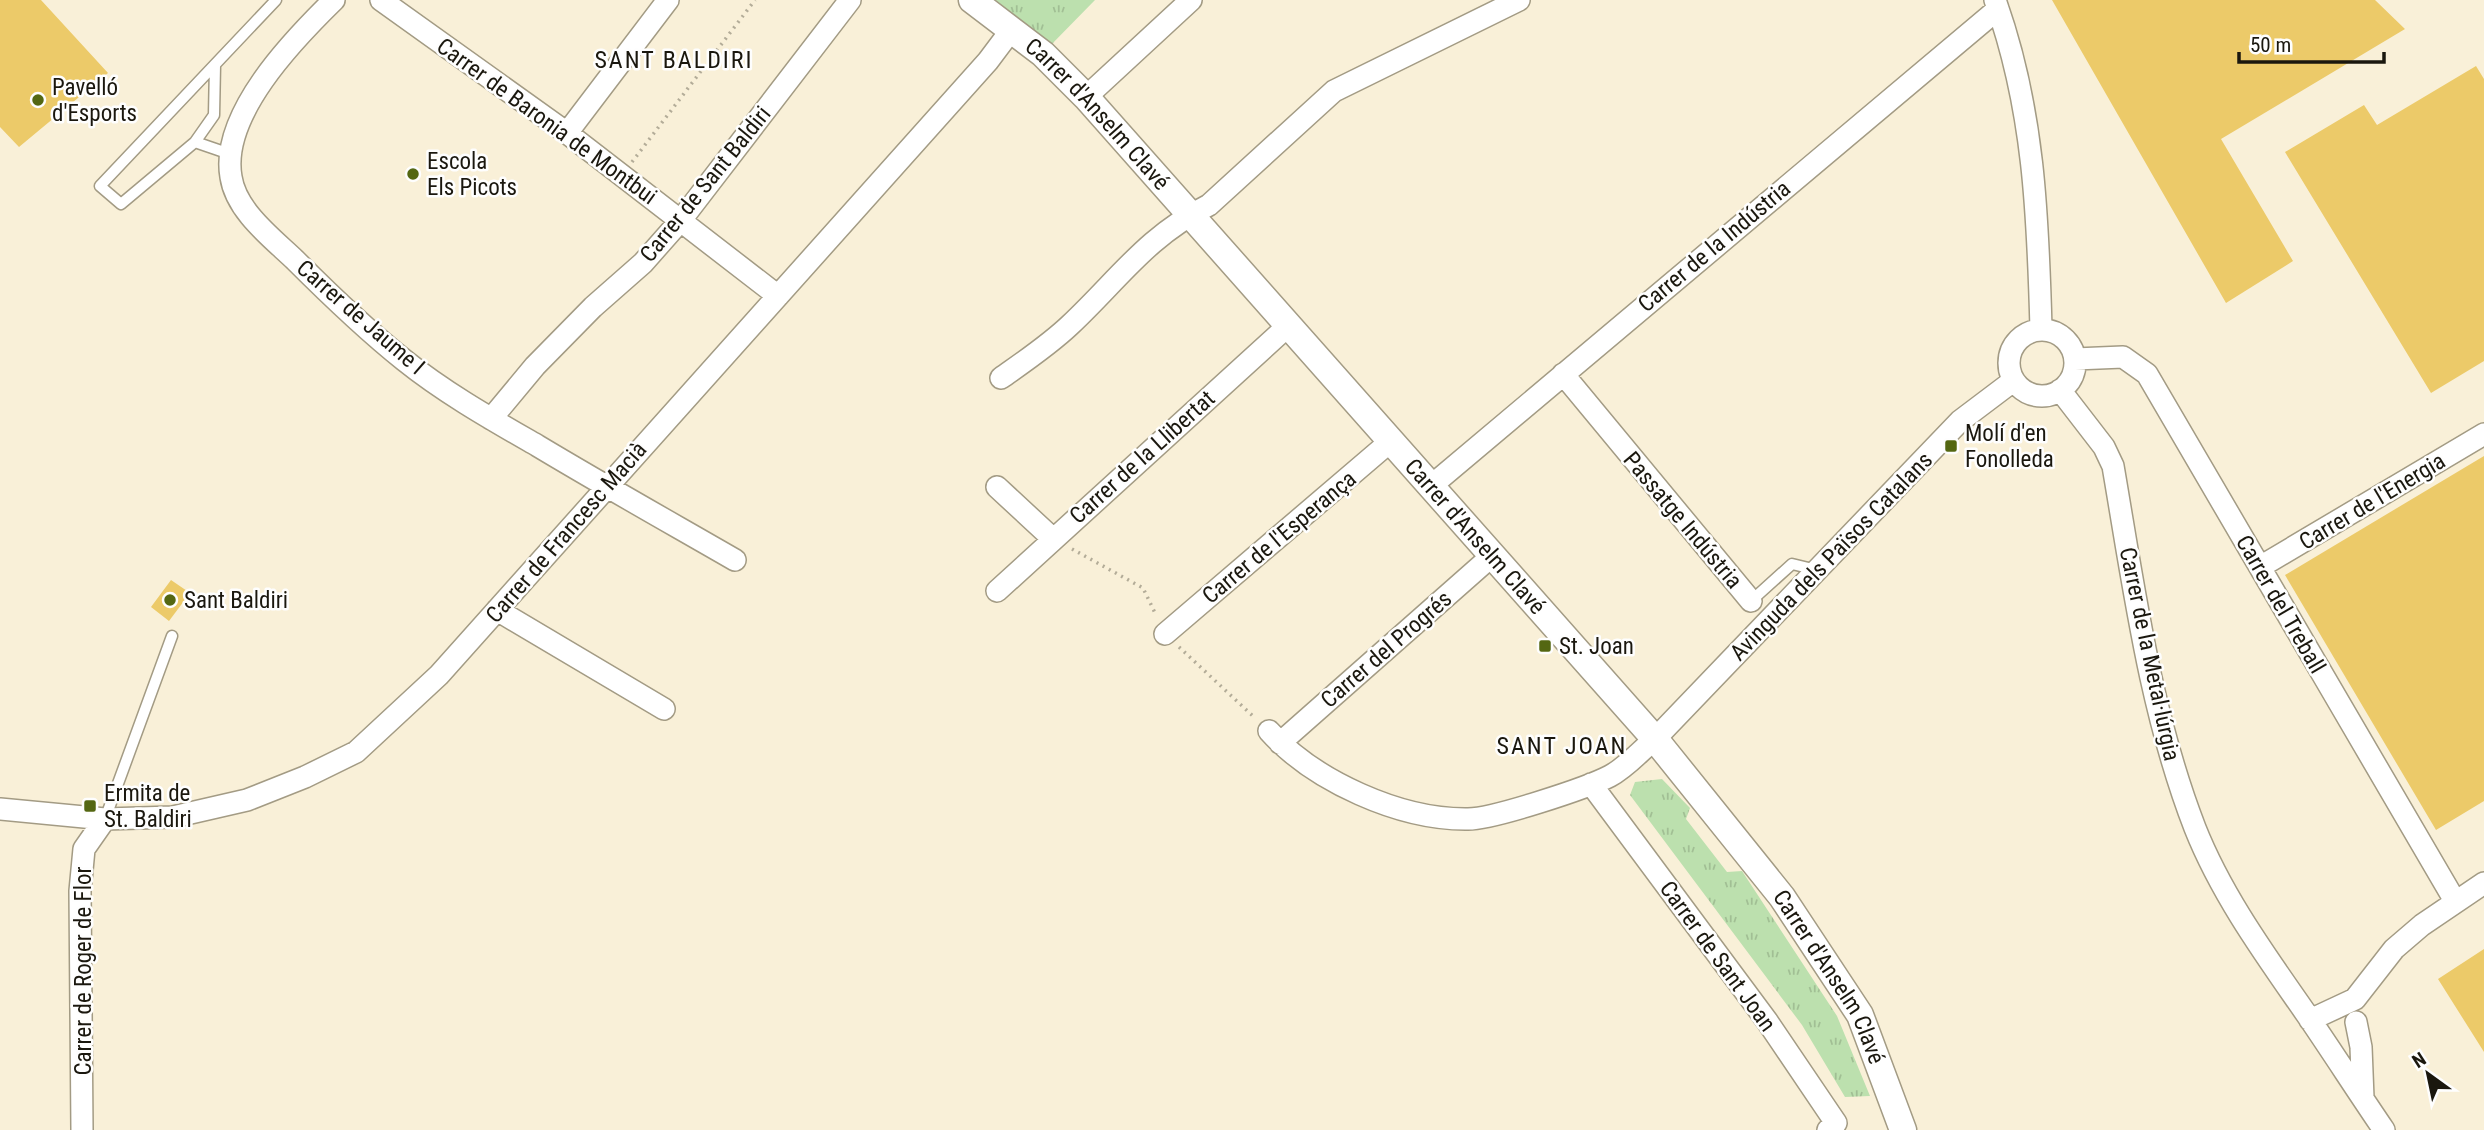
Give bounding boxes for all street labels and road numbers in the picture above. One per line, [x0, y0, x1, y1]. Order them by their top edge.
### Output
street label: Carrer de Baronia de Montbui [432, 33, 662, 210]
street label: Carrer d'Anselm Clavé [1020, 33, 1175, 195]
street label: Carrer de Sant Baldiri [634, 101, 776, 268]
street label: Carrer de la Indústria [1633, 175, 1796, 318]
street label: Carrer de Jaume I [291, 254, 430, 380]
street label: Carrer de la Llibertat [1064, 385, 1220, 530]
street label: Carrer de Francesc Macià [480, 436, 652, 628]
street label: Passatge Indústria [1618, 447, 1748, 594]
street label: Avinguda dels Països Catalans [1725, 447, 1938, 666]
street label: Carrer de l'Energia [2294, 447, 2450, 556]
street label: Carrer d'Anselm Clavé [1399, 453, 1551, 620]
street label: Carrer de l'Esperança [1197, 465, 1362, 609]
street label: Carrer del Treball [2230, 530, 2331, 678]
street label: Carrer de la Metal·lúrgia [2114, 545, 2185, 763]
street label: Carrer del Progrés [1316, 585, 1457, 713]
street label: Carrer de Roger de Flor [70, 867, 97, 1075]
street label: Carrer de Sant Joan [1654, 876, 1781, 1037]
street label: Carrer d'Anselm Clavé [1767, 885, 1890, 1068]

